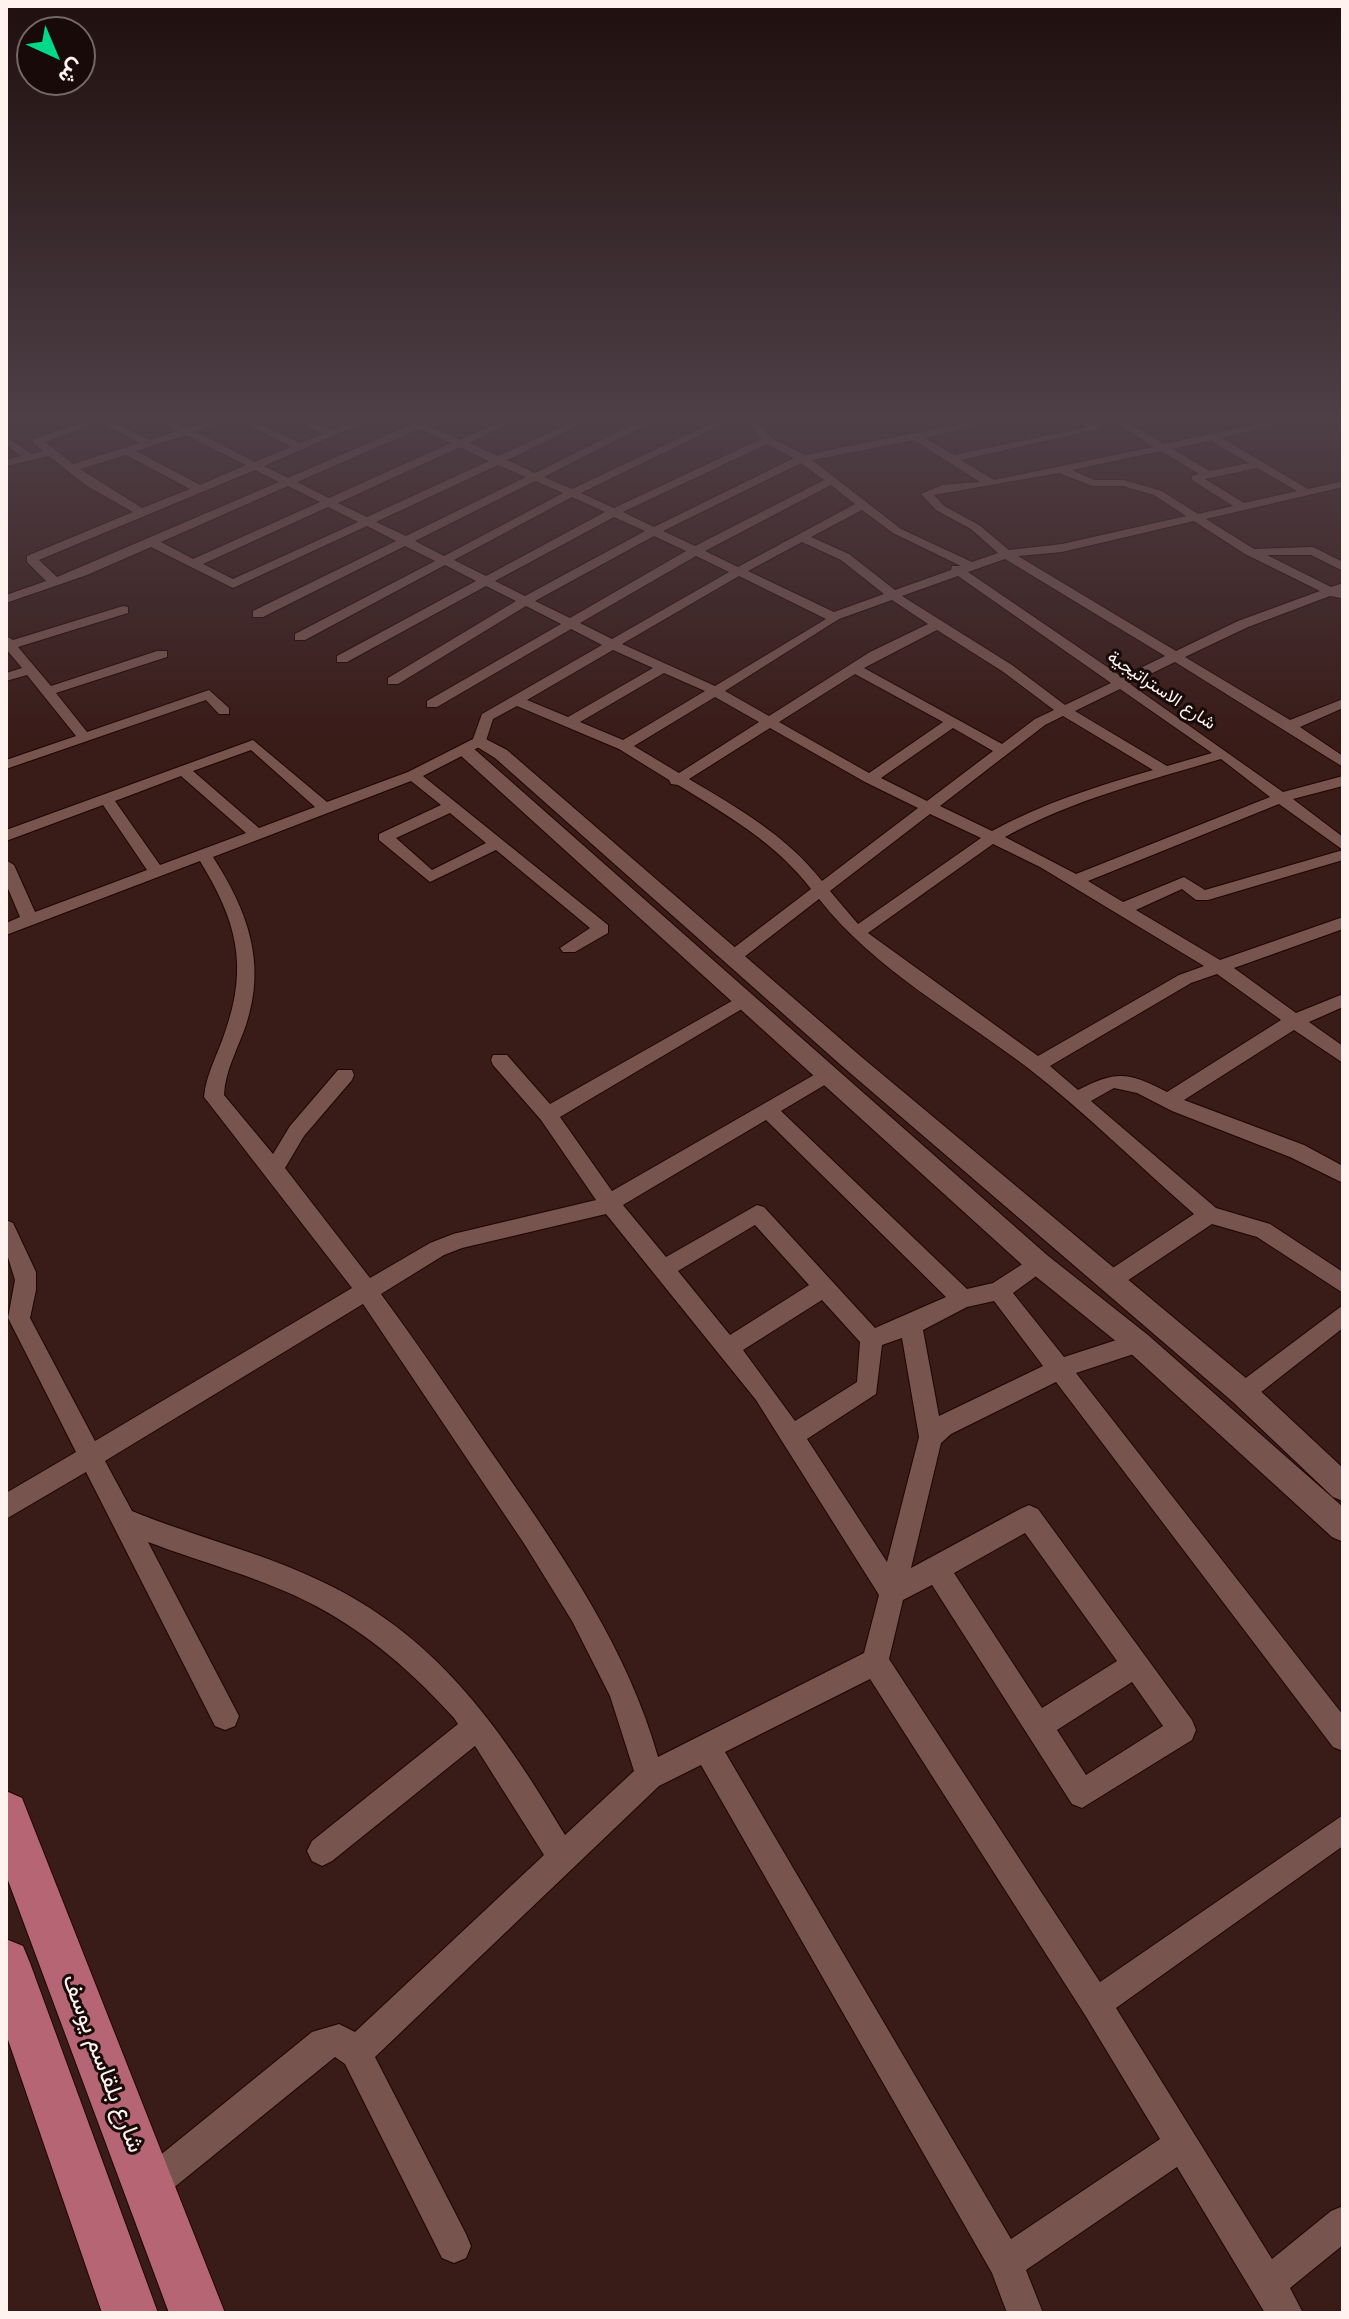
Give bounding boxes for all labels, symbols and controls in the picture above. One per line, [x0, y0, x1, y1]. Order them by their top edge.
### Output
north arrow [16, 16, 96, 96]
text: ش [51, 52, 92, 93]
street label: شارع الاستراتيجية [1103, 647, 1219, 735]
street label: شارع بلقاسم يوسف [55, 1971, 149, 2157]

